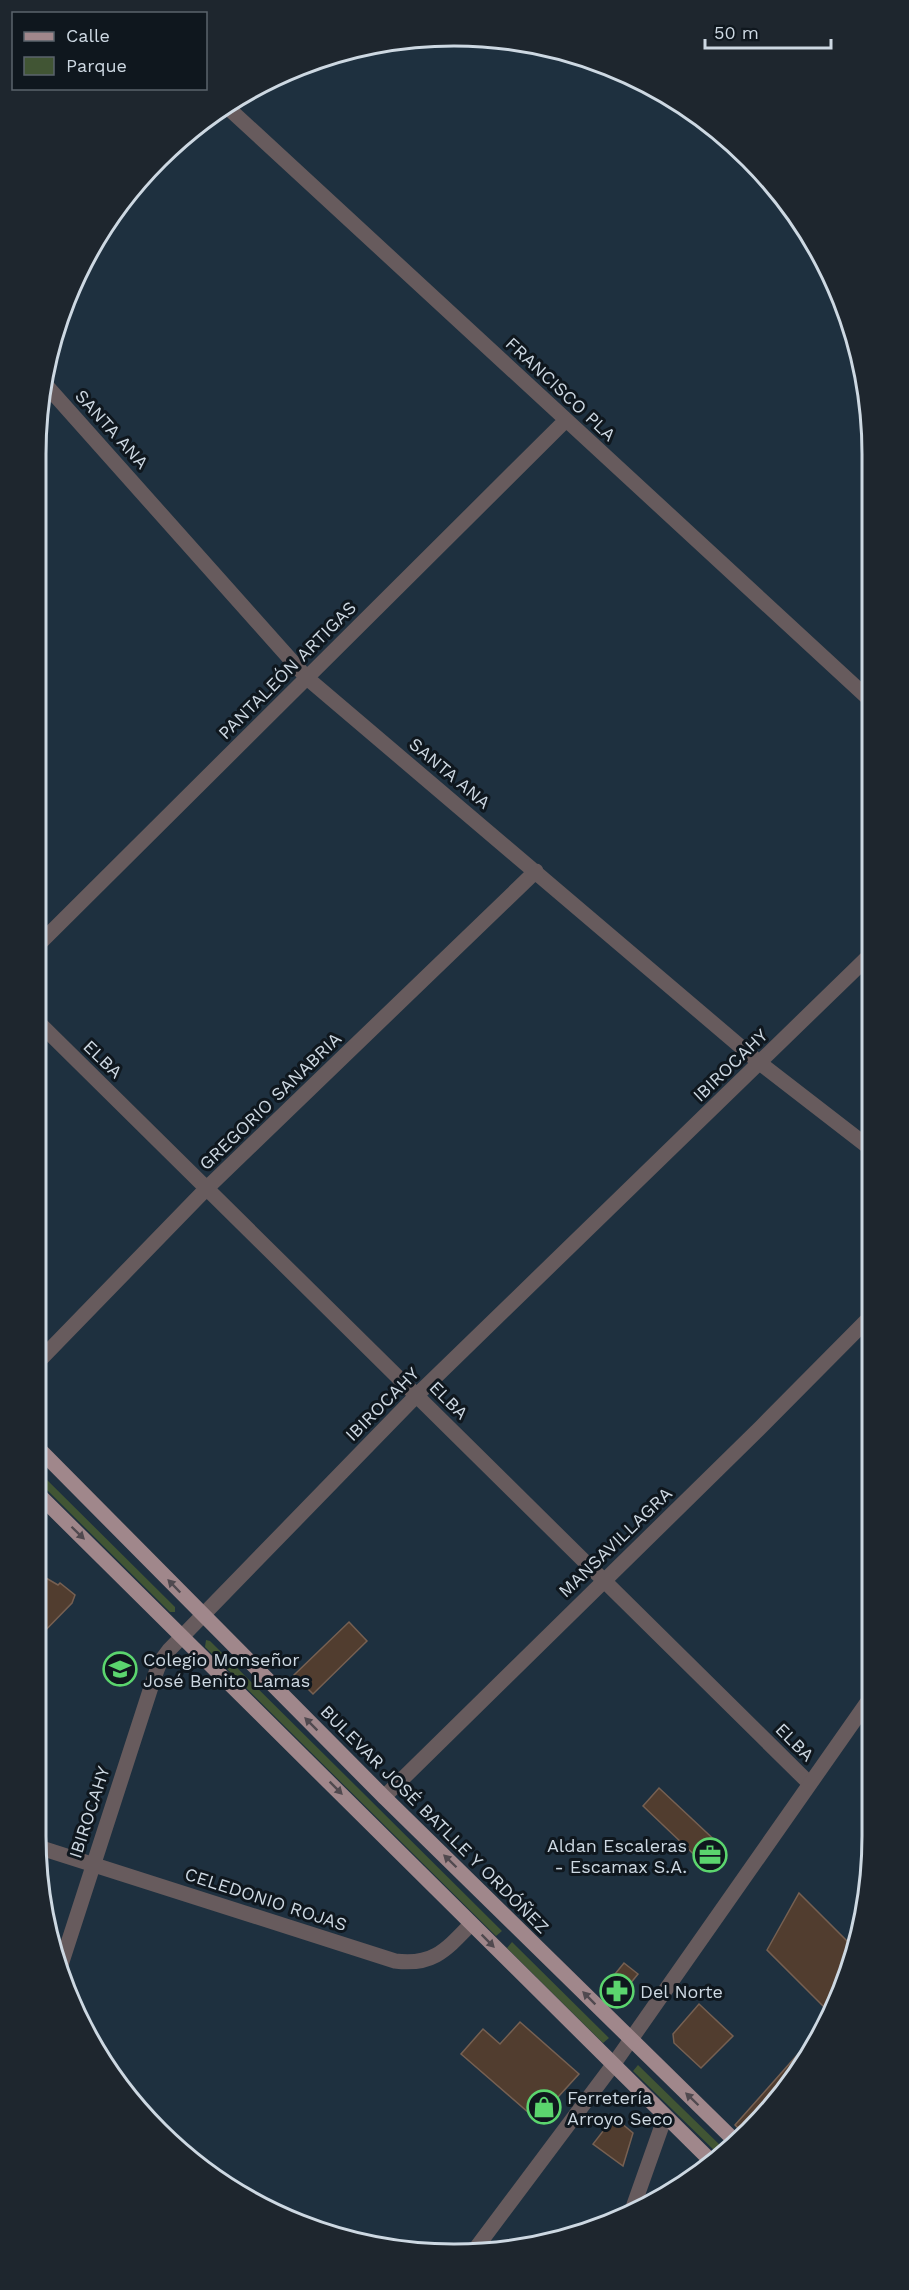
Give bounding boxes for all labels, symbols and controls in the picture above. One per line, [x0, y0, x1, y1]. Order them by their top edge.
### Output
legend [12, 12, 207, 90]
scale bar [705, 12, 831, 50]
text: 50 m [714, 22, 759, 43]
text: Calle [66, 25, 110, 46]
text: Parque [66, 55, 127, 76]
street label: FRANCISCO PLA [502, 333, 620, 445]
street label: SANTA ANA [71, 385, 153, 473]
street label: PANTALEÓN ARTIGAS [214, 597, 360, 743]
street label: SANTA ANA [405, 733, 495, 813]
street label: IBIROCAHY [688, 1024, 772, 1106]
street label: GREGORIO SANABRIA [195, 1028, 345, 1174]
street label: ELBA [79, 1036, 127, 1083]
street label: IBIROCAHY [341, 1362, 424, 1445]
street label: ELBA [425, 1376, 473, 1424]
street label: MANSAVILLAGRA [554, 1482, 676, 1601]
one-way arrow [70, 1526, 85, 1540]
one-way arrow [167, 1579, 181, 1593]
place label: Colegio Monseñor José Benito Lamas [143, 1649, 310, 1691]
school or university icon: Colegio Monseñor José Benito Lamas [102, 1651, 138, 1687]
street label: BULEVAR JOSÉ BATLLE Y ORDÓÑEZ [316, 1700, 554, 1938]
one-way arrow [305, 1717, 319, 1731]
street label: ELBA [771, 1718, 819, 1766]
street label: IBIROCAHY [64, 1763, 114, 1861]
one-way arrow [328, 1781, 342, 1795]
place label: Aldan Escaleras - Escamax S.A. [547, 1835, 687, 1877]
office icon: Aldan Escaleras - Escamax S.A. [692, 1837, 728, 1873]
one-way arrow [443, 1855, 457, 1869]
street label: CELEDONIO ROJAS [182, 1863, 350, 1935]
one-way arrow [481, 1934, 496, 1948]
pharmacy icon: Del Norte [599, 1973, 635, 2009]
place label: Del Norte [640, 1981, 723, 2002]
one-way arrow [581, 1991, 596, 2005]
place label: Ferretería Arroyo Seco [567, 2087, 673, 2129]
shop icon: Ferretería Arroyo Seco [526, 2089, 562, 2125]
one-way arrow [685, 2092, 699, 2106]

